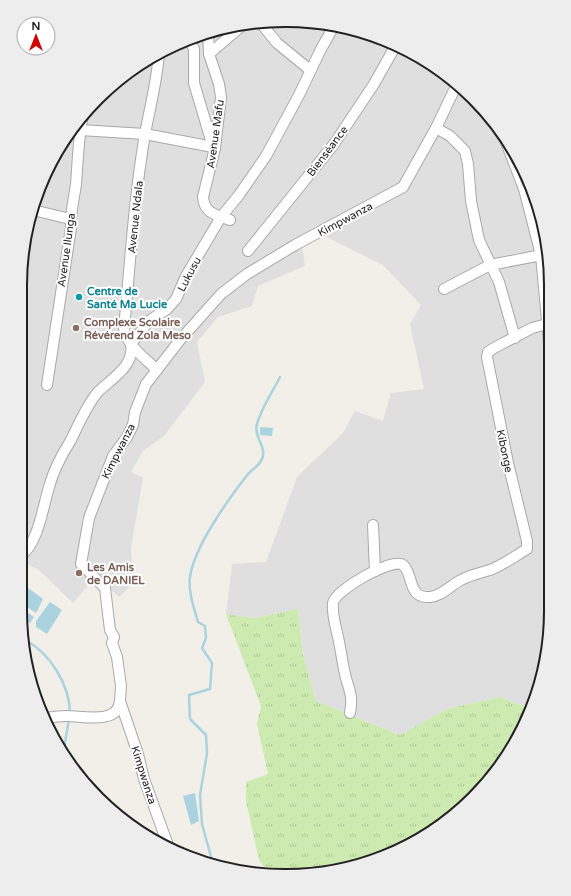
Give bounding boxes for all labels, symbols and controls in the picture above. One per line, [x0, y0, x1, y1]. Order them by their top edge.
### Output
north arrow [16, 16, 56, 56]
text: N [32, 20, 40, 33]
street label: Avenue Mafu [204, 99, 227, 170]
street label: Bienséance [304, 124, 351, 179]
street label: Avenue Ndala [125, 180, 146, 254]
street label: Kimpwanza [316, 200, 375, 239]
street label: Avenue Ilunga [55, 212, 78, 288]
street label: Lukusu [175, 255, 204, 294]
place label: Centre de Santé Ma Lucie [87, 285, 168, 311]
marker: Centre de Santé Ma Lucie [74, 292, 84, 302]
place label: Complexe Scolaire Révérend Zola Meso [84, 316, 191, 342]
marker: Complexe Scolaire Révérend Zola Meso [71, 323, 81, 333]
street label: Kimpwanza [99, 421, 138, 481]
street label: Kibonge [494, 428, 515, 474]
place label: Les Amis de DANIEL [87, 561, 145, 587]
marker: Les Amis de DANIEL [74, 568, 84, 578]
street label: Kimpwanza [128, 744, 159, 806]

